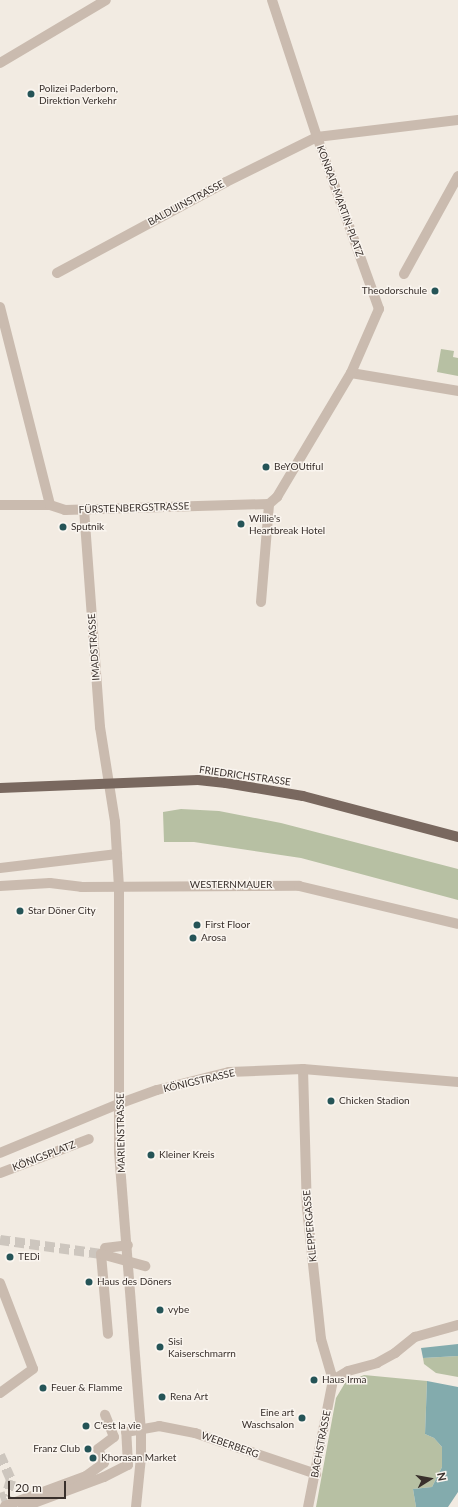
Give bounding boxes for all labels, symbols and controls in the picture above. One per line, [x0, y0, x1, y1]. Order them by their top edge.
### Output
place label: Polizei Paderborn, Direktion Verkehr [39, 82, 118, 106]
marker: Polizei Paderborn, Direktion Verkehr [26, 89, 36, 99]
street label: KONRAD-MARTIN-PLATZ [314, 144, 366, 258]
street label: BALDUINSTRASSE [146, 178, 226, 228]
place label: Theodorschule [362, 285, 427, 297]
marker: Theodorschule [430, 286, 440, 296]
place label: BeYOUtiful [274, 461, 323, 473]
marker: BeYOUtiful [261, 462, 271, 472]
street label: FÜRSTENBERGSTRASSE [78, 500, 190, 516]
place label: Willie's Heartbreak Hotel [249, 512, 325, 536]
marker: Willie's Heartbreak Hotel [236, 519, 246, 529]
place label: Sputnik [71, 521, 104, 533]
marker: Sputnik [58, 522, 68, 532]
street label: IMADSTRASSE [86, 613, 102, 681]
street label: FRIEDRICHSTRASSE [198, 764, 292, 788]
street label: WESTERNMAUER [190, 879, 272, 891]
place label: Star Döner City [28, 905, 96, 917]
marker: Star Döner City [15, 906, 25, 916]
place label: First Floor [205, 919, 250, 931]
marker: First Floor [192, 920, 202, 930]
place label: Arosa [201, 932, 226, 944]
marker: Arosa [188, 933, 198, 943]
street label: KÖNIGSTRASSE [162, 1067, 236, 1095]
street label: MARIENSTRASSE [114, 1093, 128, 1173]
place label: Chicken Stadion [339, 1095, 410, 1107]
marker: Chicken Stadion [326, 1096, 336, 1106]
street label: KÖNIGSPLATZ [11, 1138, 77, 1174]
place label: Kleiner Kreis [159, 1149, 215, 1161]
marker: Kleiner Kreis [146, 1150, 156, 1160]
street label: KLEPPERGASSE [301, 1190, 319, 1262]
place label: TEDi [18, 1251, 40, 1263]
marker: TEDi [5, 1252, 15, 1262]
place label: Haus des Döners [97, 1276, 172, 1288]
marker: Haus des Döners [84, 1277, 94, 1287]
place label: vybe [168, 1304, 189, 1316]
marker: vybe [155, 1305, 165, 1315]
place label: Sisi Kaiserschmarrn [168, 1335, 236, 1358]
marker: Sisi Kaiserschmarrn [155, 1342, 165, 1352]
place label: Haus Irma [322, 1374, 366, 1386]
marker: Haus Irma [309, 1375, 319, 1385]
place label: Feuer & Flamme [51, 1382, 123, 1394]
marker: Feuer & Flamme [38, 1383, 48, 1393]
place label: Rena Art [170, 1391, 208, 1403]
marker: Rena Art [157, 1392, 167, 1402]
place label: Eine art Waschsalon [242, 1406, 294, 1430]
street label: BACHSTRASSE [309, 1409, 333, 1479]
marker: Eine art Waschsalon [297, 1413, 307, 1423]
place label: C'est la vie [94, 1420, 141, 1432]
marker: C'est la vie [81, 1421, 91, 1431]
street label: WEBERBERG [200, 1429, 260, 1461]
place label: Franz Club [33, 1443, 80, 1455]
marker: Franz Club [83, 1444, 93, 1454]
place label: Khorasan Market [101, 1452, 176, 1464]
marker: Khorasan Market [88, 1453, 98, 1463]
north arrow [410, 1459, 450, 1499]
text: N [435, 1471, 449, 1482]
scale bar [10, 1473, 68, 1499]
text: 20 m [15, 1480, 42, 1495]

